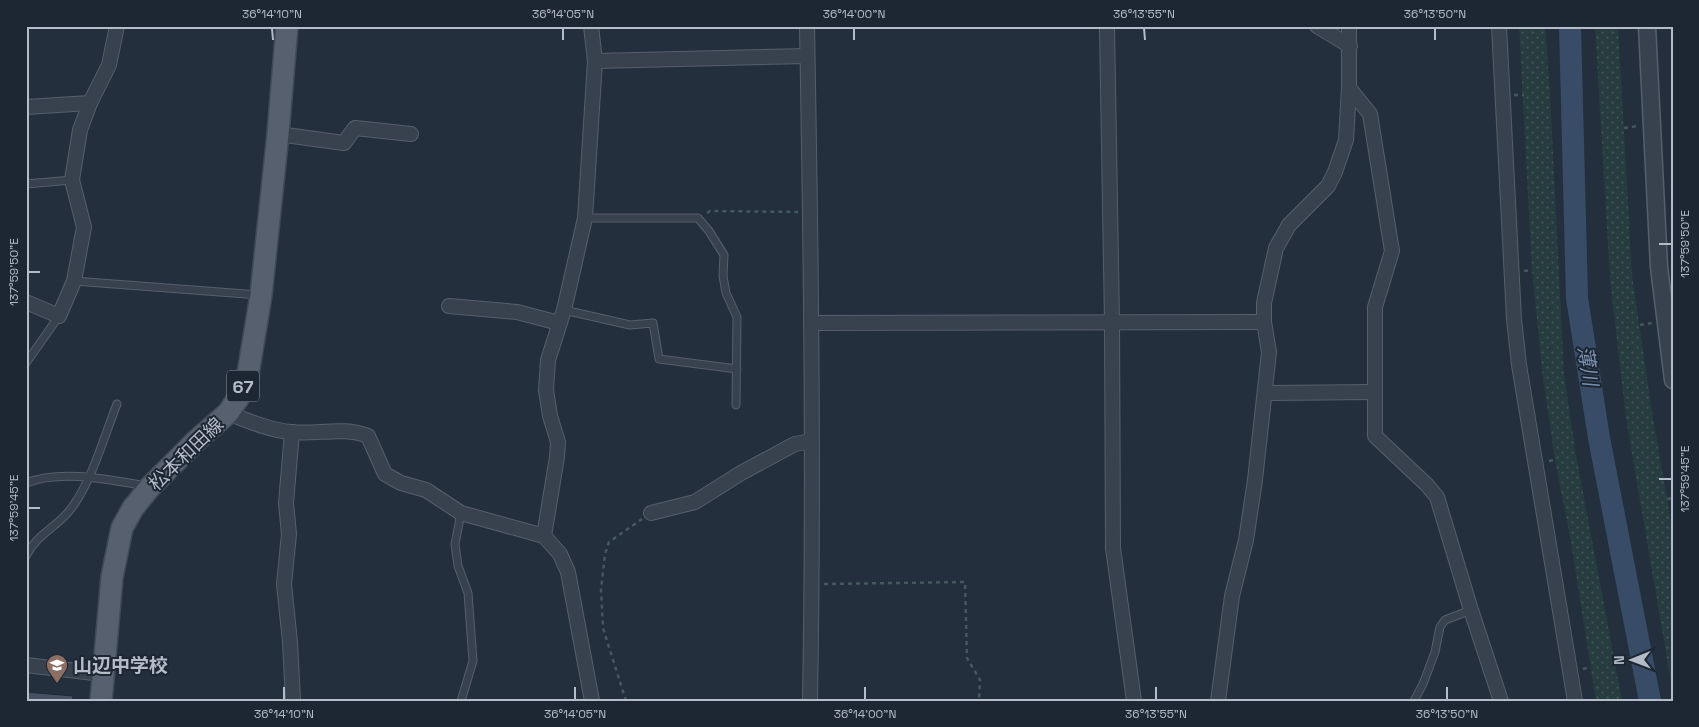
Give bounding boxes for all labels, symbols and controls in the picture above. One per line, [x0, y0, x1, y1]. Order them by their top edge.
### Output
text: 36°14'10"N [242, 6, 302, 22]
text: 36°14'05"N [532, 6, 594, 22]
text: 36°14'00"N [823, 6, 885, 22]
text: 36°13'55"N [1113, 6, 1175, 22]
text: 36°13'50"N [1404, 6, 1466, 22]
text: 137°59'50"E [1677, 210, 1693, 278]
text: 137°59'50"E [6, 238, 22, 306]
water label: 薄川 [1572, 344, 1604, 390]
road number: 67 [227, 371, 259, 402]
street label: 松本和田線 [143, 412, 229, 496]
text: 137°59'45"E [1677, 445, 1693, 513]
text: 137°59'45"E [6, 474, 22, 542]
north arrow [1606, 634, 1656, 684]
school or university icon: 山辺中学校 [45, 653, 69, 684]
place label: 山辺中学校 [73, 653, 168, 678]
text: N [1610, 655, 1628, 665]
text: 36°14'10"N [254, 706, 314, 722]
text: 36°14'05"N [544, 706, 606, 722]
text: 36°14'00"N [834, 706, 896, 722]
text: 36°13'55"N [1125, 706, 1187, 722]
text: 36°13'50"N [1416, 706, 1478, 722]

